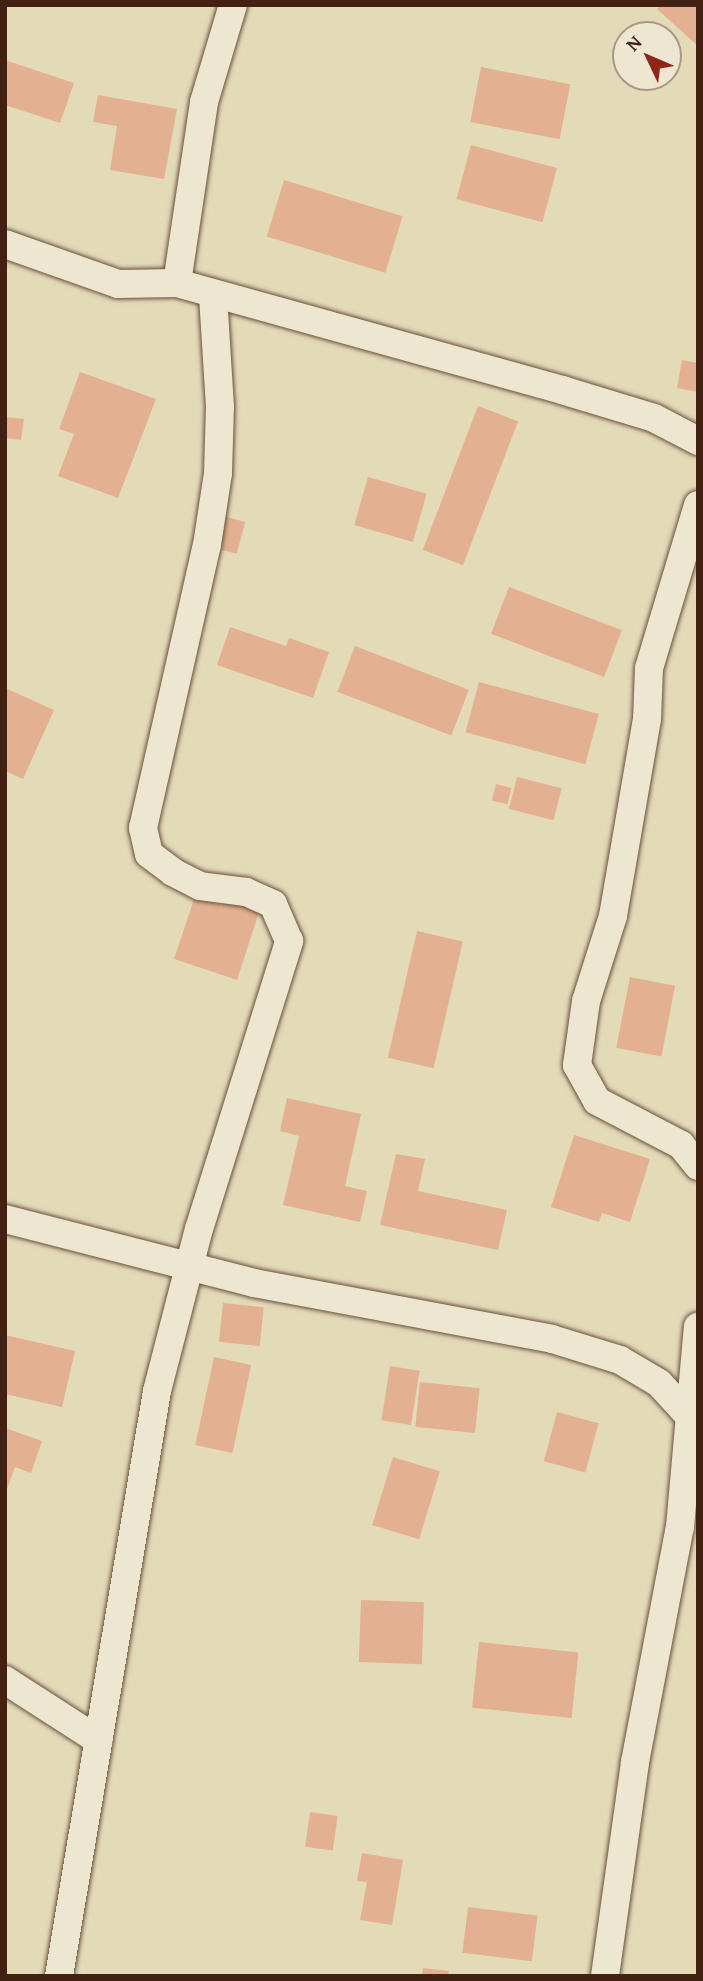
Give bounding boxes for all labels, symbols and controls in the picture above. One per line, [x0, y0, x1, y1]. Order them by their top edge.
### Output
north arrow [612, 21, 682, 91]
text: N [619, 29, 648, 57]

